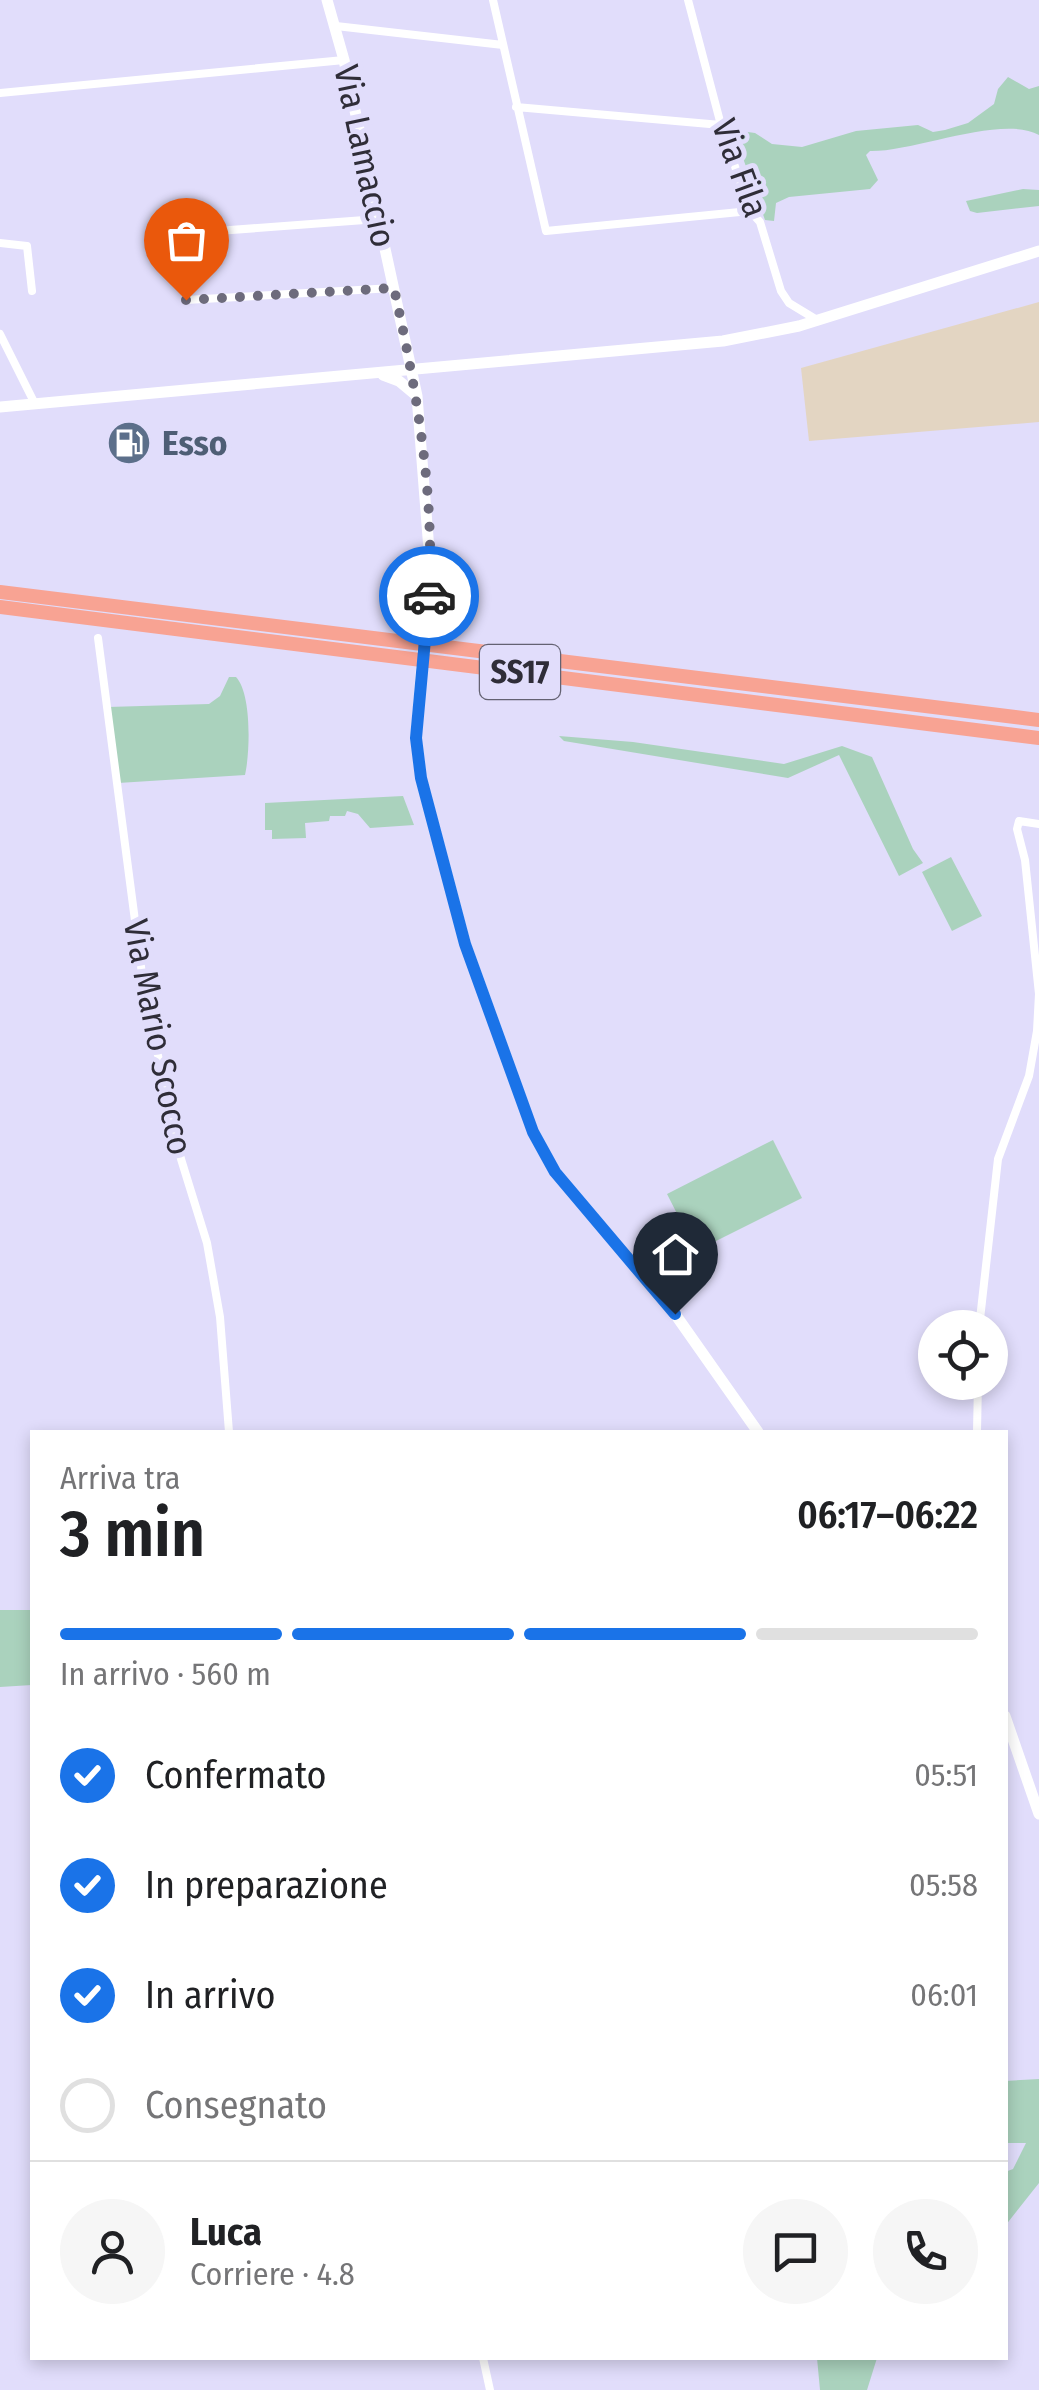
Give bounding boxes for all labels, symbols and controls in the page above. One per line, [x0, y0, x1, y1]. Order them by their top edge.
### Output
street label: Via Lamaccio [325, 61, 405, 251]
street label: Via Fila [703, 113, 777, 223]
pin [144, 198, 229, 301]
icon: bag [159, 213, 214, 268]
fuel station icon: Esso [106, 420, 152, 466]
place label: Esso [162, 422, 228, 464]
courier [379, 546, 479, 646]
icon: car [402, 569, 457, 624]
road number: SS17 [480, 645, 560, 699]
street label: Via Mario Scocco [115, 916, 201, 1158]
pin [633, 1212, 718, 1315]
icon: home [648, 1227, 703, 1282]
map controls [918, 1310, 1008, 1400]
button: locate [918, 1310, 1008, 1400]
text: Arriva tra [60, 1459, 181, 1497]
text: 06:17–06:22 [797, 1492, 978, 1538]
text: 3 min [60, 1495, 205, 1573]
text: In arrivo · 560 m [60, 1655, 271, 1693]
icon: check [60, 1748, 115, 1803]
text: Confermato [145, 1752, 327, 1798]
text: 05:51 [914, 1756, 978, 1794]
icon: check [60, 1858, 115, 1913]
text: In preparazione [145, 1862, 388, 1908]
text: 05:58 [909, 1866, 978, 1904]
icon: check [60, 1968, 115, 2023]
text: In arrivo [145, 1972, 275, 2018]
text: 06:01 [910, 1976, 978, 2014]
text: Consegnato [145, 2082, 327, 2128]
button: person [60, 2199, 165, 2304]
button: chat [743, 2199, 848, 2304]
button: phone [873, 2199, 978, 2304]
text: Luca [190, 2209, 262, 2255]
text: Corriere · 4.8 [190, 2255, 355, 2293]

